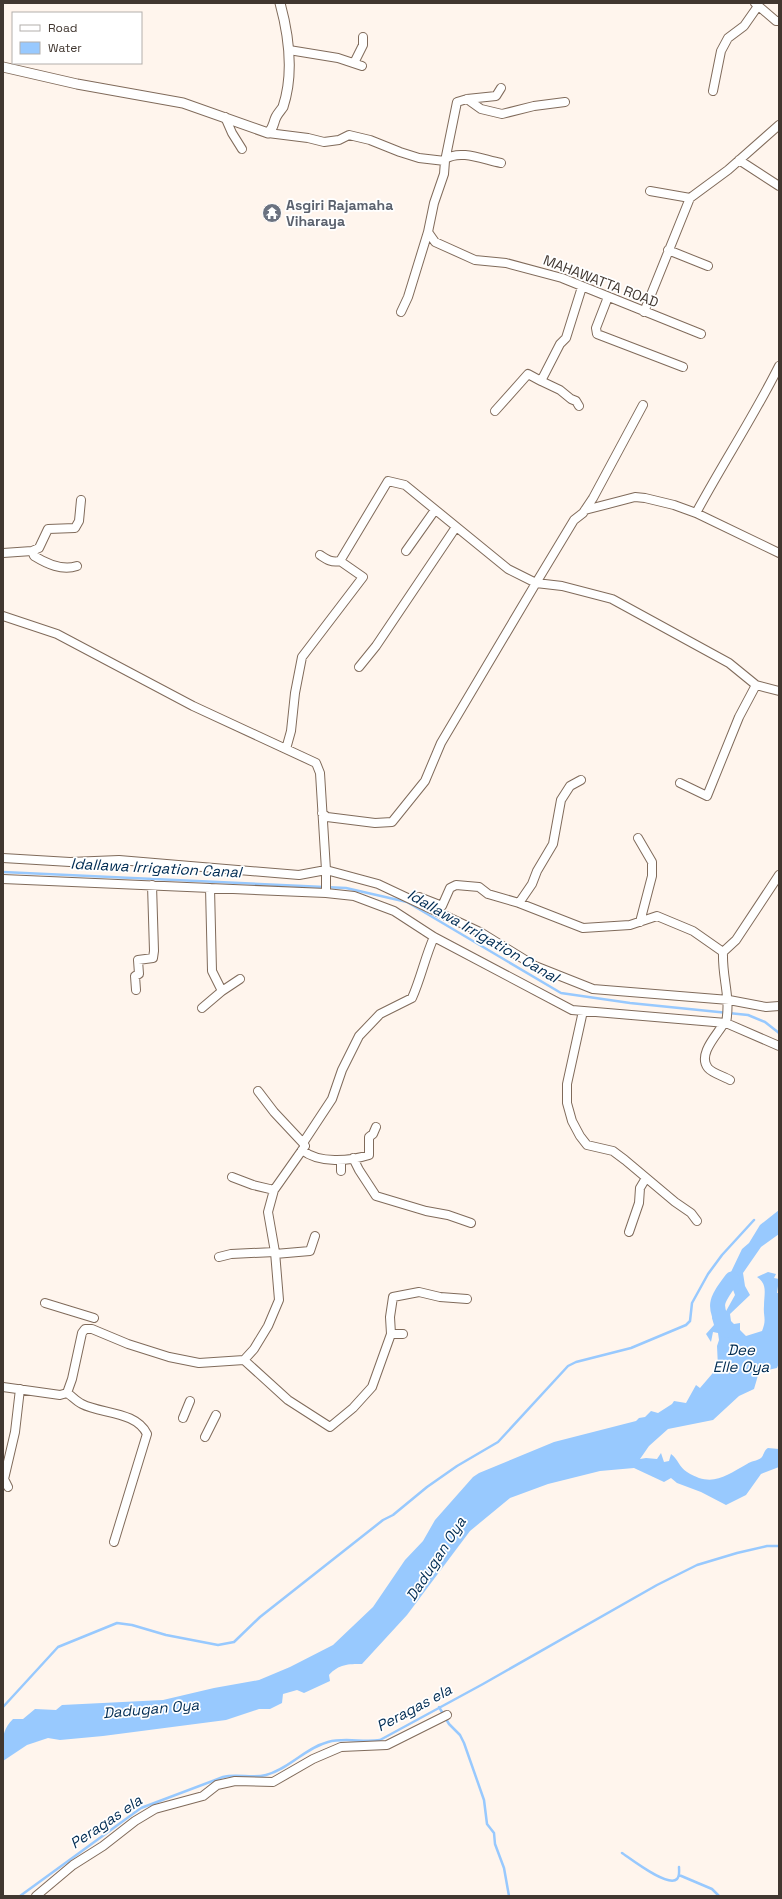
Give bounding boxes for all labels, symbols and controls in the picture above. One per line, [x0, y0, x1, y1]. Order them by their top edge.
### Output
legend [12, 12, 142, 64]
text: Road [48, 20, 77, 36]
text: Water [48, 40, 82, 56]
place label: Asgiri Rajamaha Viharaya [286, 196, 393, 230]
temple icon: Asgiri Rajamaha Viharaya [261, 202, 283, 224]
street label: MAHAWATTA ROAD [541, 251, 661, 311]
water label: Idallawa Irrigation Canal [70, 854, 244, 882]
water label: Idallawa Irrigation Canal [404, 885, 564, 988]
water label: Dee Elle Oya [713, 1340, 770, 1376]
water label: Dadugan Oya [401, 1513, 470, 1604]
water label: Peragas ela [373, 1680, 455, 1735]
water label: Dadugan Oya [102, 1695, 200, 1722]
water label: Peragas ela [66, 1790, 146, 1853]

